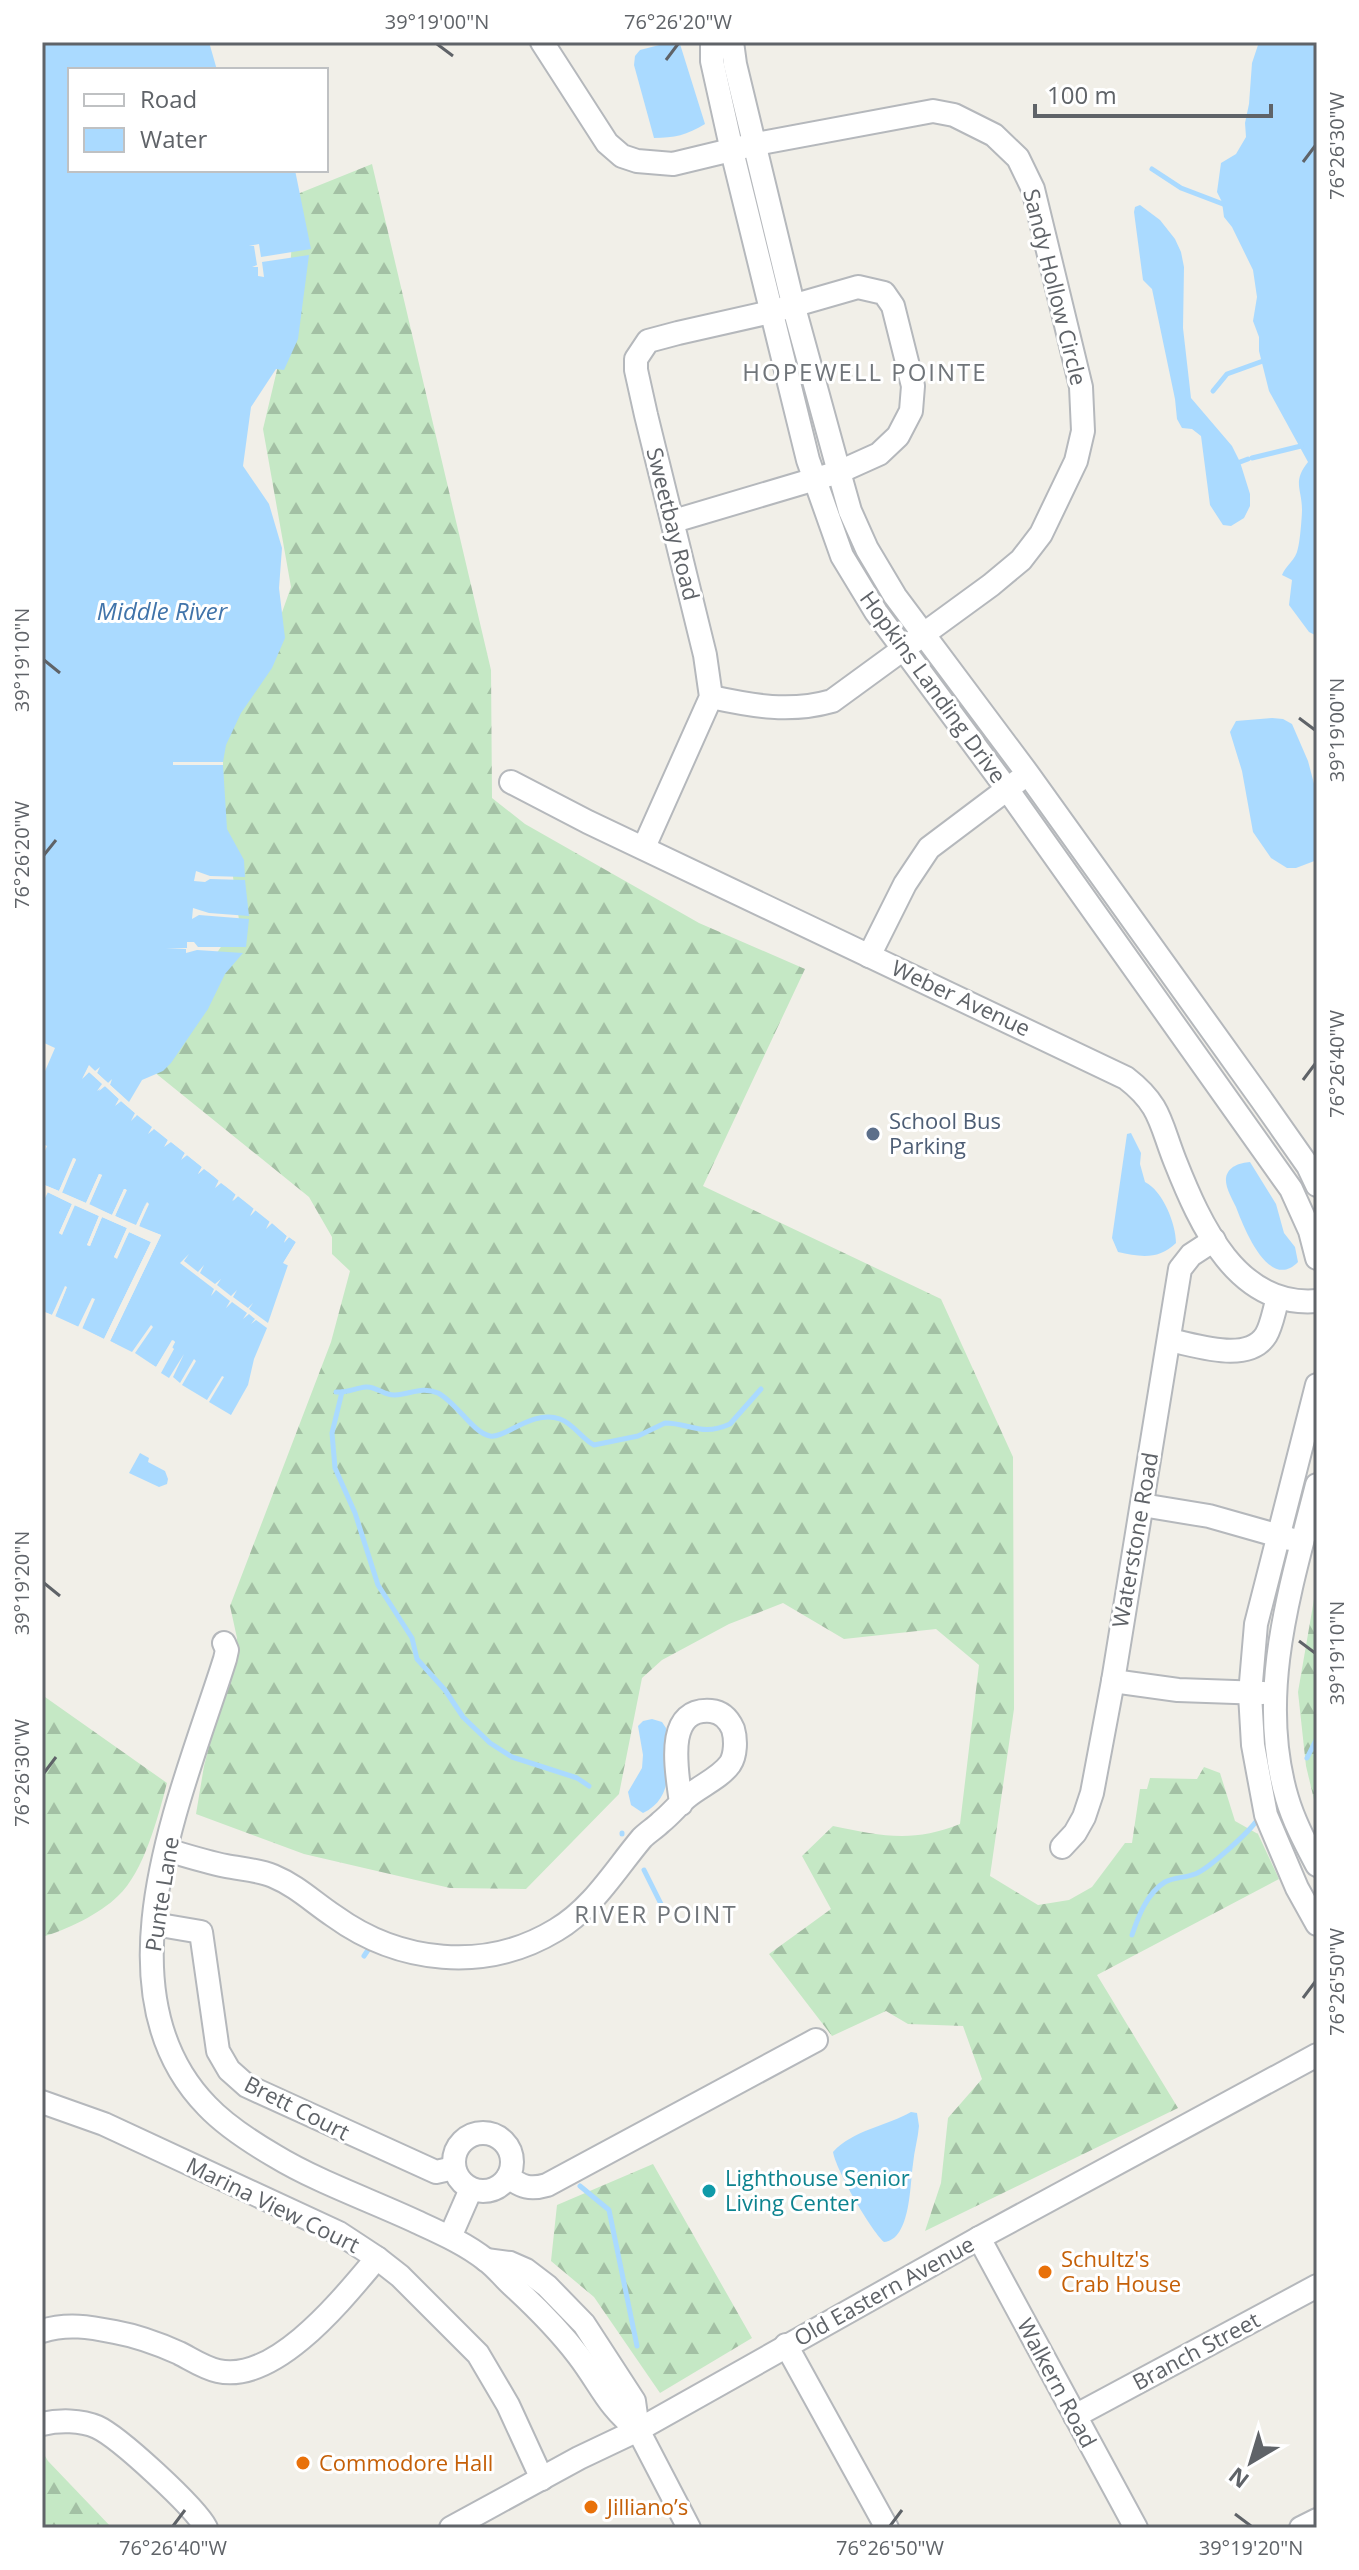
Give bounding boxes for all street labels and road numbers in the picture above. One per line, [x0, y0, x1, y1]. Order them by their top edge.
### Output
street label: Sandy Hollow Circle [1017, 185, 1095, 388]
street label: Sweetbay Road [640, 444, 707, 603]
street label: Hopkins Landing Drive [854, 584, 1014, 789]
street label: Weber Avenue [887, 952, 1036, 1042]
street label: Waterstone Road [1104, 1450, 1164, 1630]
street label: Punte Lane [137, 1834, 185, 1953]
street label: Brett Court [240, 2068, 355, 2147]
street label: Marina View Court [182, 2149, 365, 2259]
street label: Old Eastern Avenue [788, 2228, 979, 2352]
street label: Branch Street [1127, 2304, 1265, 2396]
street label: Walkern Road [1011, 2312, 1105, 2453]

